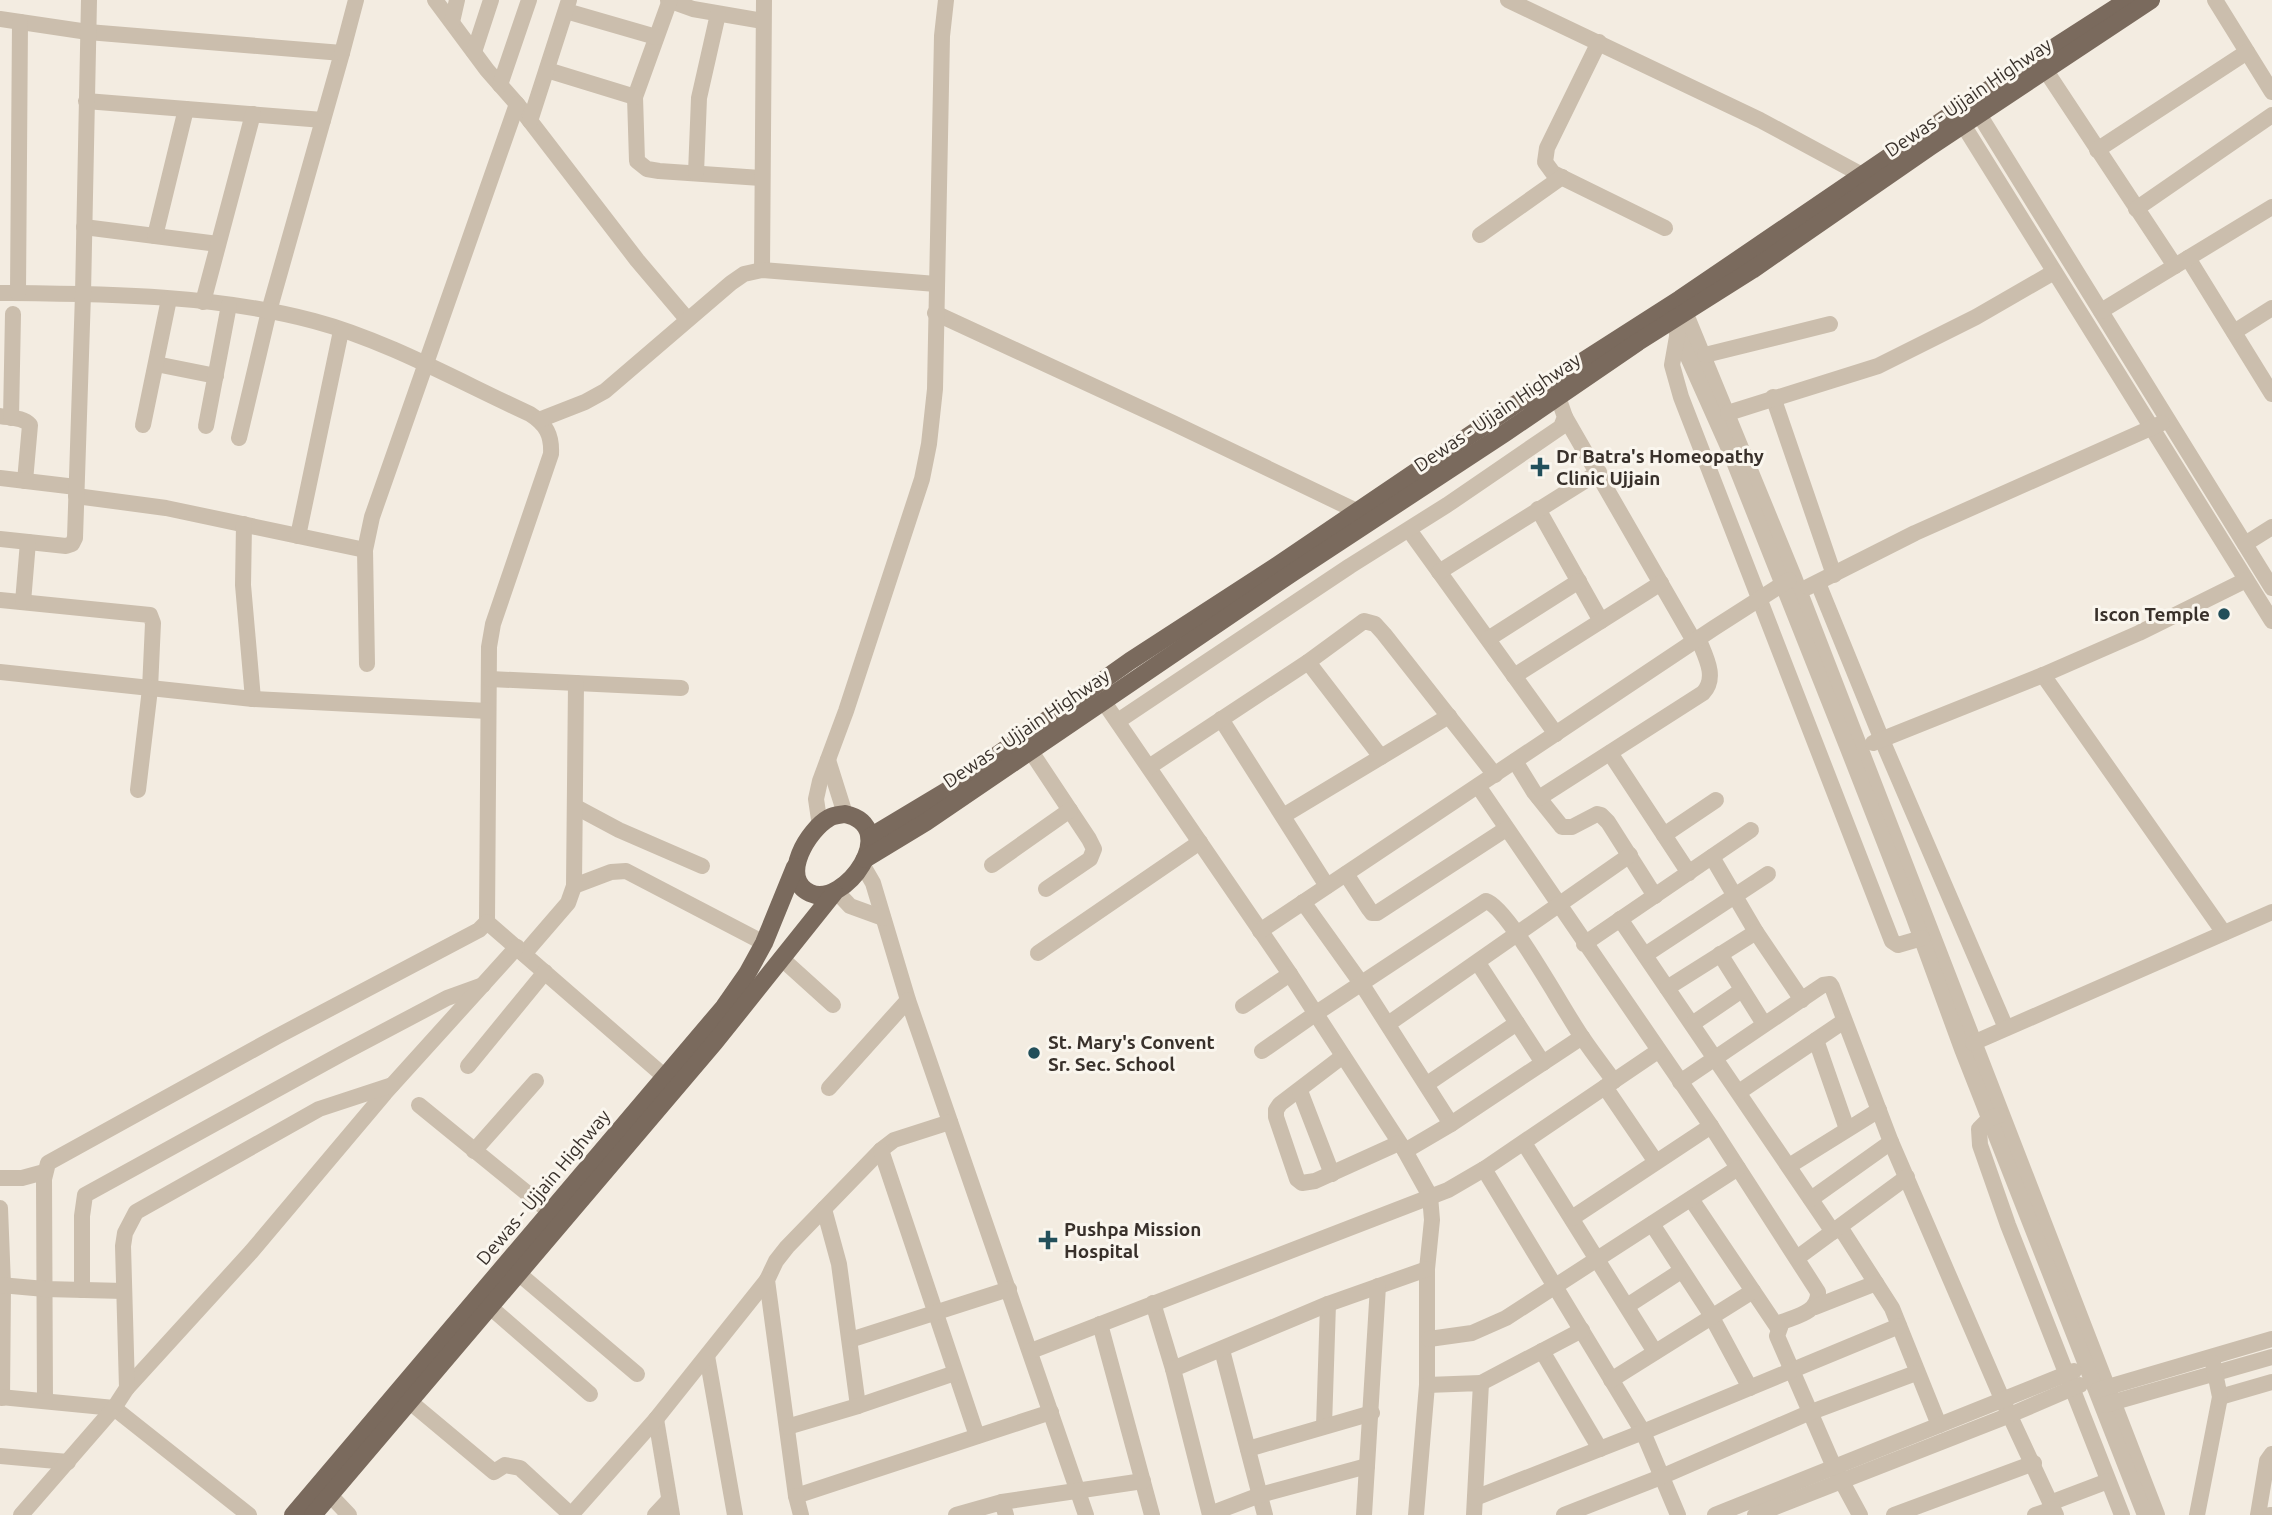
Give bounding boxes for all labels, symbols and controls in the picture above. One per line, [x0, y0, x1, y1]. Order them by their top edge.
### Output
street label: Dewas - Ujjain Highway [1881, 33, 2055, 161]
street label: Dewas - Ujjain Highway [1410, 348, 1584, 476]
place label: Dr Batra's Homeopathy Clinic Ujjain [1556, 445, 1764, 489]
marker: Dr Batra's Homeopathy Clinic Ujjain [1530, 457, 1550, 477]
place label: Iscon Temple [2094, 603, 2210, 625]
marker: Iscon Temple [2216, 606, 2232, 622]
street label: Dewas - Ujjain Highway [939, 664, 1113, 792]
place label: St. Mary's Convent Sr. Sec. School [1048, 1031, 1215, 1075]
marker: St. Mary's Convent Sr. Sec. School [1026, 1045, 1042, 1061]
street label: Dewas - Ujjain Highway [472, 1105, 614, 1269]
place label: Pushpa Mission Hospital [1064, 1218, 1201, 1262]
marker: Pushpa Mission Hospital [1038, 1230, 1058, 1250]

